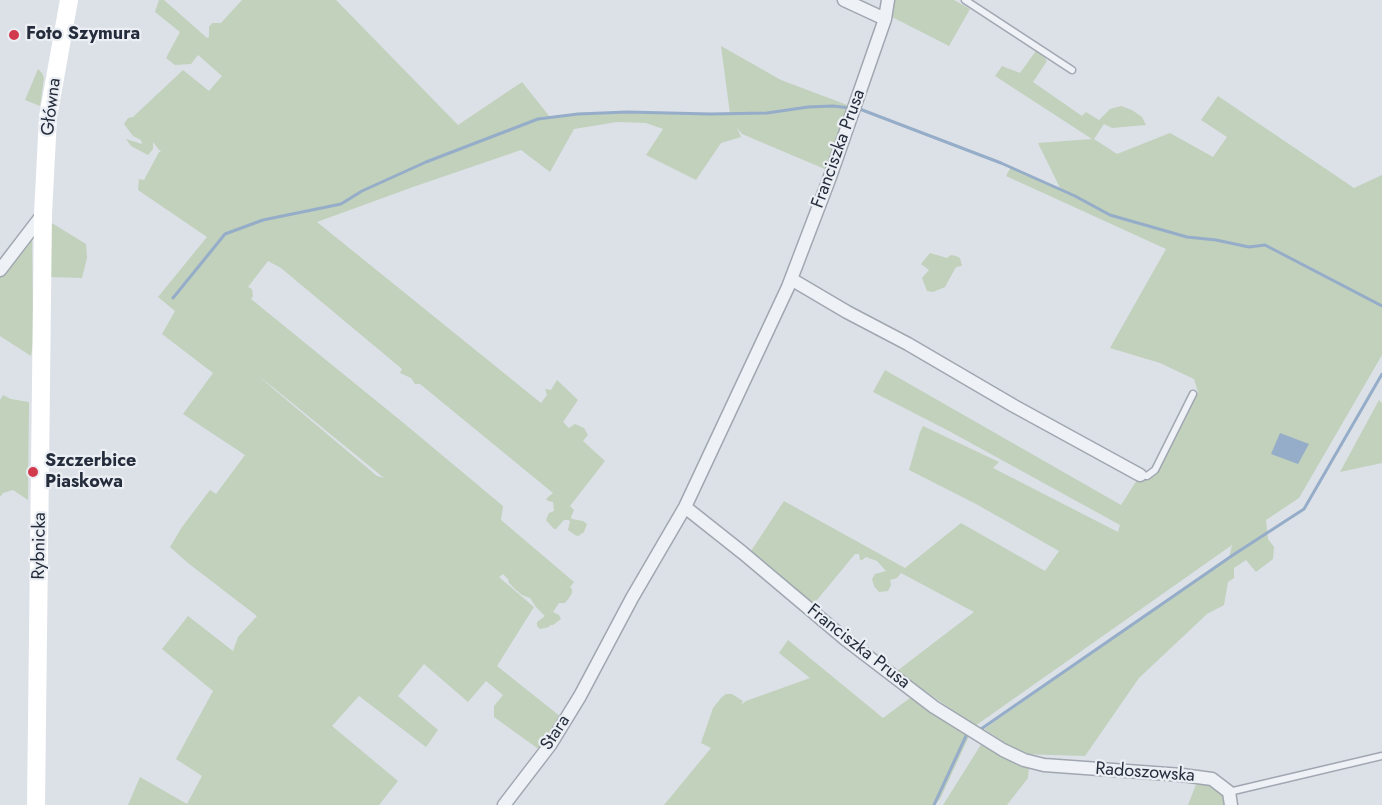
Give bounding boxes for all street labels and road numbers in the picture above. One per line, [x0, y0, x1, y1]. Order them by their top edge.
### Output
street label: Główna [38, 77, 66, 137]
street label: Franciszka Prusa [808, 87, 870, 211]
street label: Rybnicka [29, 512, 51, 580]
street label: Franciszka Prusa [802, 600, 914, 694]
street label: Stara [537, 711, 575, 755]
street label: Radoszowska [1095, 759, 1195, 787]

